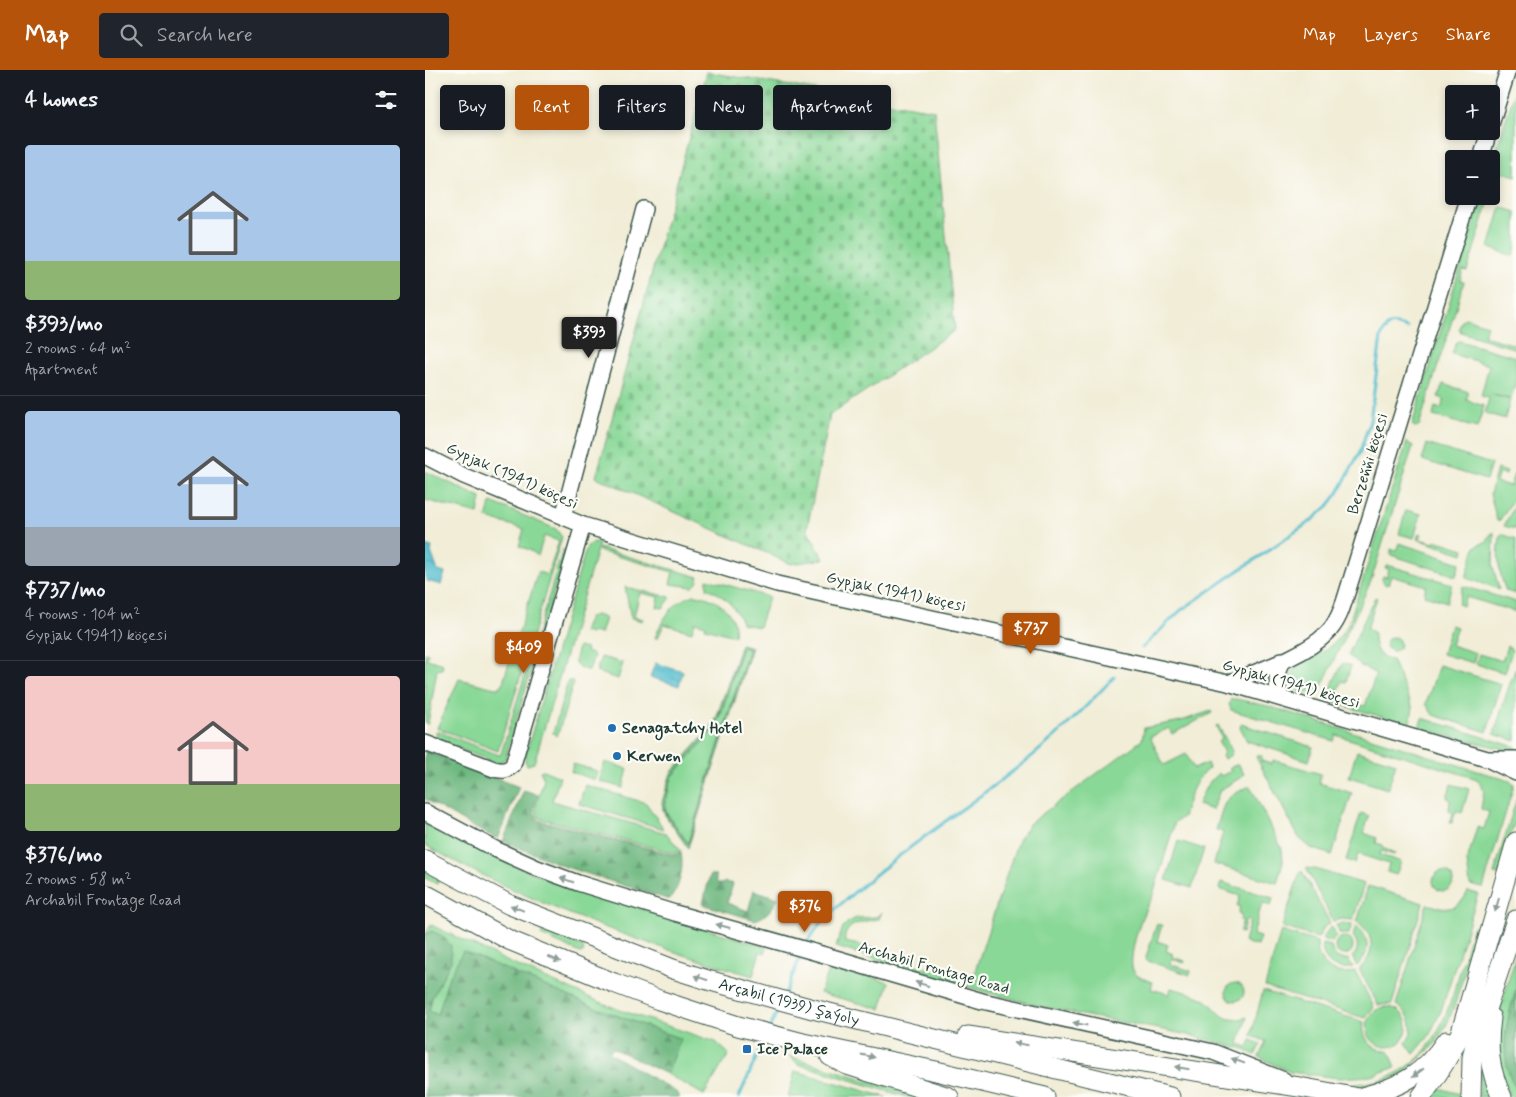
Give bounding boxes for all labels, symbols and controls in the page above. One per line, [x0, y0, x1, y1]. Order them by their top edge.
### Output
search box [99, 13, 449, 58]
text: Map [25, 20, 69, 51]
icon: search [117, 21, 145, 49]
text: Search here [157, 23, 253, 48]
text: Map [1303, 23, 1336, 47]
text: Layers [1364, 23, 1418, 47]
text: Share [1446, 23, 1491, 47]
chip: Buy [440, 85, 505, 130]
chip: Rent [515, 85, 589, 130]
chip: Filters [599, 85, 685, 130]
chip: New [695, 85, 763, 130]
chip: Apartment [773, 85, 891, 130]
map controls [1445, 85, 1500, 205]
button: + [1445, 85, 1500, 140]
text: 4 homes [25, 86, 98, 114]
icon: filters [372, 86, 400, 114]
button: − [1445, 150, 1500, 205]
icon: home [168, 178, 258, 268]
text: $393/mo [25, 310, 103, 338]
pin: $393 [559, 316, 619, 359]
text: $393 [573, 322, 605, 343]
text: 2 rooms · 64 m² [25, 338, 131, 359]
text: Apartment [25, 359, 98, 380]
street label: Berzeňňi köçesi [1343, 411, 1393, 517]
street label: Gypjak (1941) köçesi [443, 437, 581, 515]
icon: home [168, 443, 258, 533]
street label: Gypjak (1941) köçesi [824, 567, 968, 617]
text: $737/mo [25, 576, 106, 604]
text: 4 rooms · 104 m² [25, 604, 140, 625]
pin: $737 [1001, 612, 1061, 655]
text: $737 [1014, 618, 1048, 639]
text: Gypjak (1941) köçesi [25, 625, 167, 646]
pin: $409 [494, 632, 554, 674]
text: $409 [506, 637, 542, 658]
street label: Gypjak (1941) köçesi [1220, 654, 1362, 714]
icon: home [168, 708, 258, 798]
place label: Senagatchy Hotel [622, 718, 743, 741]
marker: Senagatchy Hotel [606, 722, 618, 734]
place label: Kerwen [627, 746, 681, 767]
marker: Kerwen [611, 750, 623, 762]
text: $376/mo [25, 841, 102, 869]
text: 2 rooms · 58 m² [25, 869, 131, 890]
one-way arrow [560, 875, 575, 883]
text: Archabil Frontage Road [25, 890, 181, 911]
pin: $376 [775, 890, 835, 933]
text: $376 [789, 896, 821, 917]
one-way arrow [1493, 898, 1501, 913]
one-way arrow [509, 904, 524, 912]
one-way arrow [716, 922, 731, 930]
street label: Archabil Frontage Road [856, 936, 1012, 1001]
one-way arrow [547, 955, 561, 963]
street label: Arçabil (1939) şaýoly [716, 973, 862, 1031]
one-way arrow [694, 974, 709, 981]
one-way arrow [915, 979, 930, 987]
one-way arrow [1072, 1020, 1087, 1028]
place label: Ice Palace [757, 1039, 828, 1060]
one-way arrow [1013, 1039, 1029, 1047]
marker: Ice Palace [741, 1043, 753, 1055]
one-way arrow [860, 1053, 876, 1061]
one-way arrow [1230, 1057, 1245, 1065]
one-way arrow [1173, 1064, 1189, 1072]
one-way arrow [1412, 1067, 1425, 1078]

